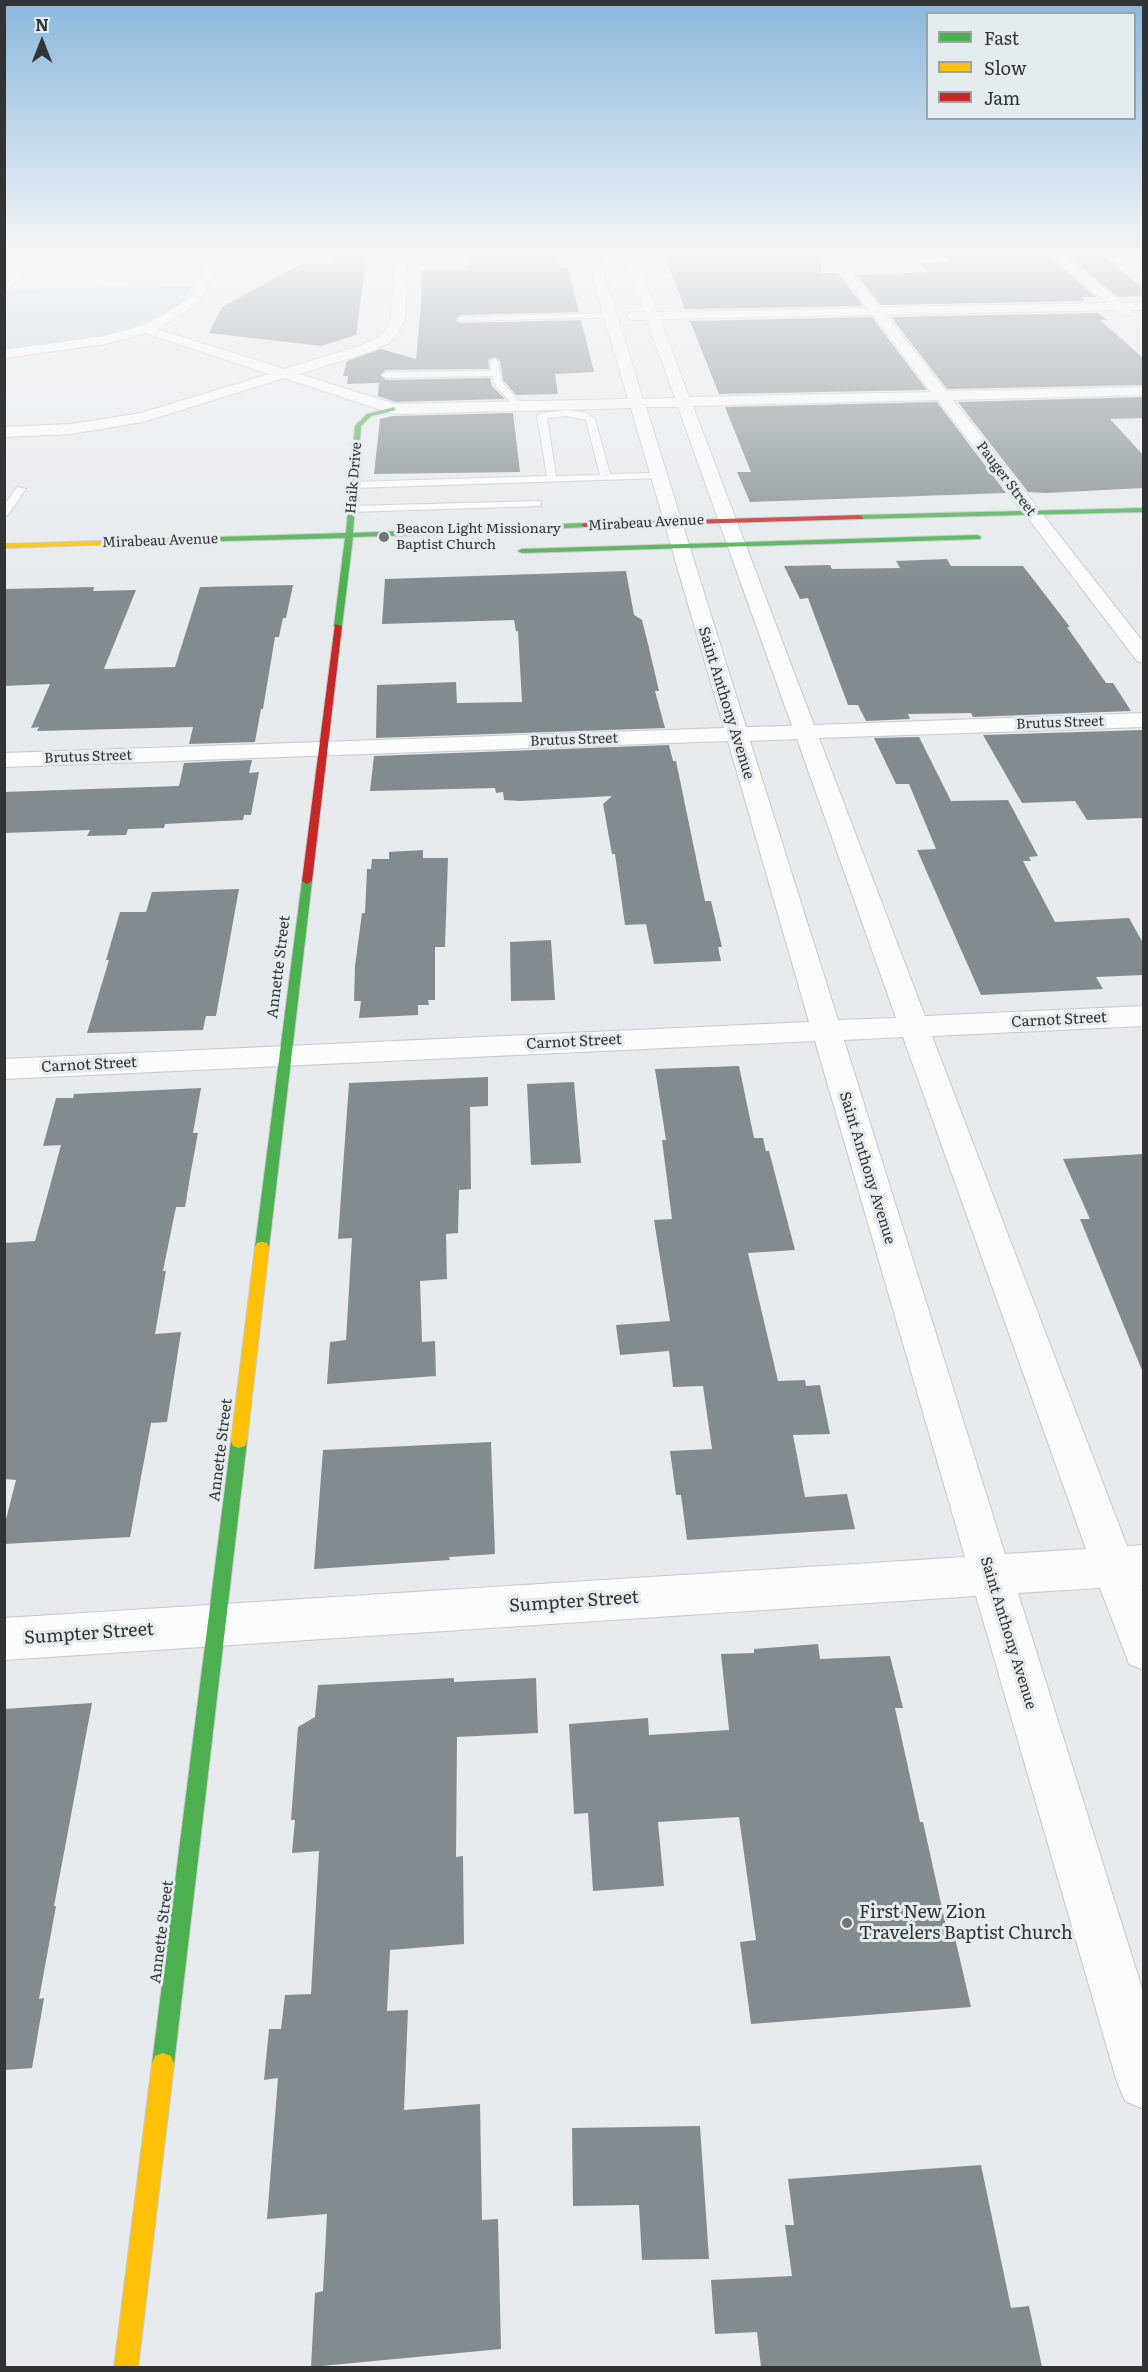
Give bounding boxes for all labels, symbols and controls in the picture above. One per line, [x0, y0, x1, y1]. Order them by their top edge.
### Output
north arrow [12, 12, 72, 72]
text: N [35, 12, 49, 36]
legend [926, 12, 1136, 120]
text: Fast [984, 24, 1019, 51]
text: Slow [984, 54, 1026, 81]
text: Jam [984, 84, 1020, 111]
street label: Pauger Street [973, 439, 1039, 519]
street label: Haik Drive [342, 441, 366, 515]
street label: Mirabeau Avenue [588, 512, 704, 534]
place label: Beacon Light Missionary Baptist Church [396, 521, 561, 554]
marker: Beacon Light Missionary Baptist Church [377, 530, 391, 544]
street label: Mirabeau Avenue [102, 531, 218, 551]
street label: Saint Anthony Avenue [694, 625, 758, 781]
street label: Brutus Street [1016, 713, 1104, 733]
street label: Brutus Street [530, 730, 618, 750]
street label: Brutus Street [44, 747, 132, 767]
street label: Annette Street [264, 914, 294, 1020]
street label: Carnot Street [1011, 1009, 1107, 1031]
street label: Carnot Street [526, 1031, 622, 1053]
street label: Carnot Street [41, 1054, 137, 1076]
street label: Saint Anthony Avenue [835, 1090, 899, 1246]
street label: Annette Street [206, 1397, 236, 1503]
street label: Saint Anthony Avenue [976, 1555, 1040, 1711]
street label: Sumpter Street [508, 1587, 640, 1617]
street label: Sumpter Street [23, 1619, 155, 1649]
street label: Annette Street [147, 1879, 177, 1985]
place label: First New Zion Travelers Baptist Church [859, 1902, 1073, 1944]
marker: First New Zion Travelers Baptist Church [840, 1916, 854, 1930]

